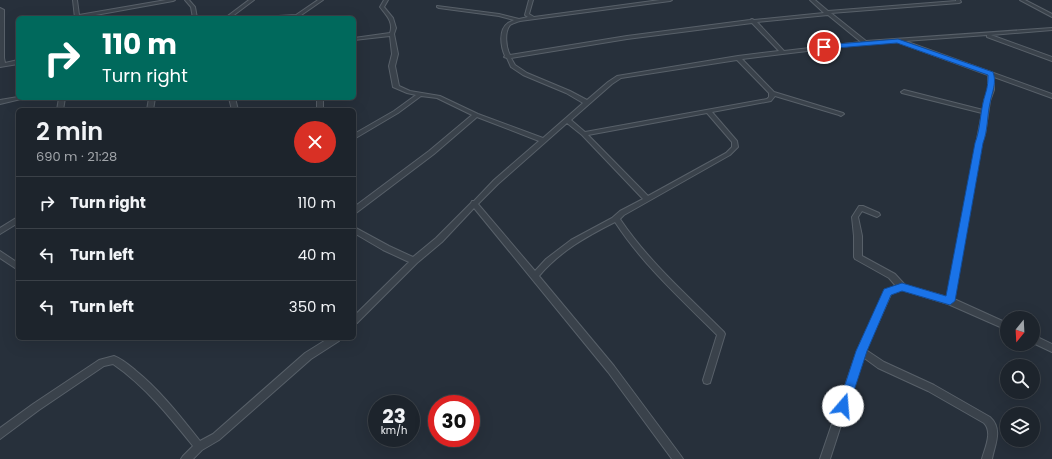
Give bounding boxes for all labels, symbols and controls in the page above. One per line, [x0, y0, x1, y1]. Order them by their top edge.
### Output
text: 110 m [102, 25, 177, 64]
pin [807, 30, 841, 64]
icon: right [36, 32, 88, 84]
icon: arrive [813, 36, 835, 58]
text: Turn right [102, 63, 188, 88]
text: 2 min [36, 115, 103, 148]
button: close [294, 121, 336, 163]
text: 690 m · 21:28 [36, 147, 117, 166]
icon: right [36, 192, 58, 214]
text: Turn right [70, 192, 146, 213]
text: 110 m [298, 192, 336, 213]
icon: left [36, 244, 58, 266]
text: Turn left [70, 244, 134, 265]
text: 40 m [298, 244, 336, 265]
icon: left [36, 296, 58, 318]
text: Turn left [70, 296, 134, 317]
text: 350 m [289, 296, 336, 317]
north arrow [1000, 311, 1040, 351]
map controls [1000, 311, 1040, 447]
button: search [1000, 359, 1040, 399]
position arrow [822, 385, 864, 427]
speed limit sign: 30 [428, 395, 480, 447]
text: 23 [382, 402, 406, 430]
button: layers [1000, 407, 1040, 447]
text: km/h [381, 423, 407, 438]

